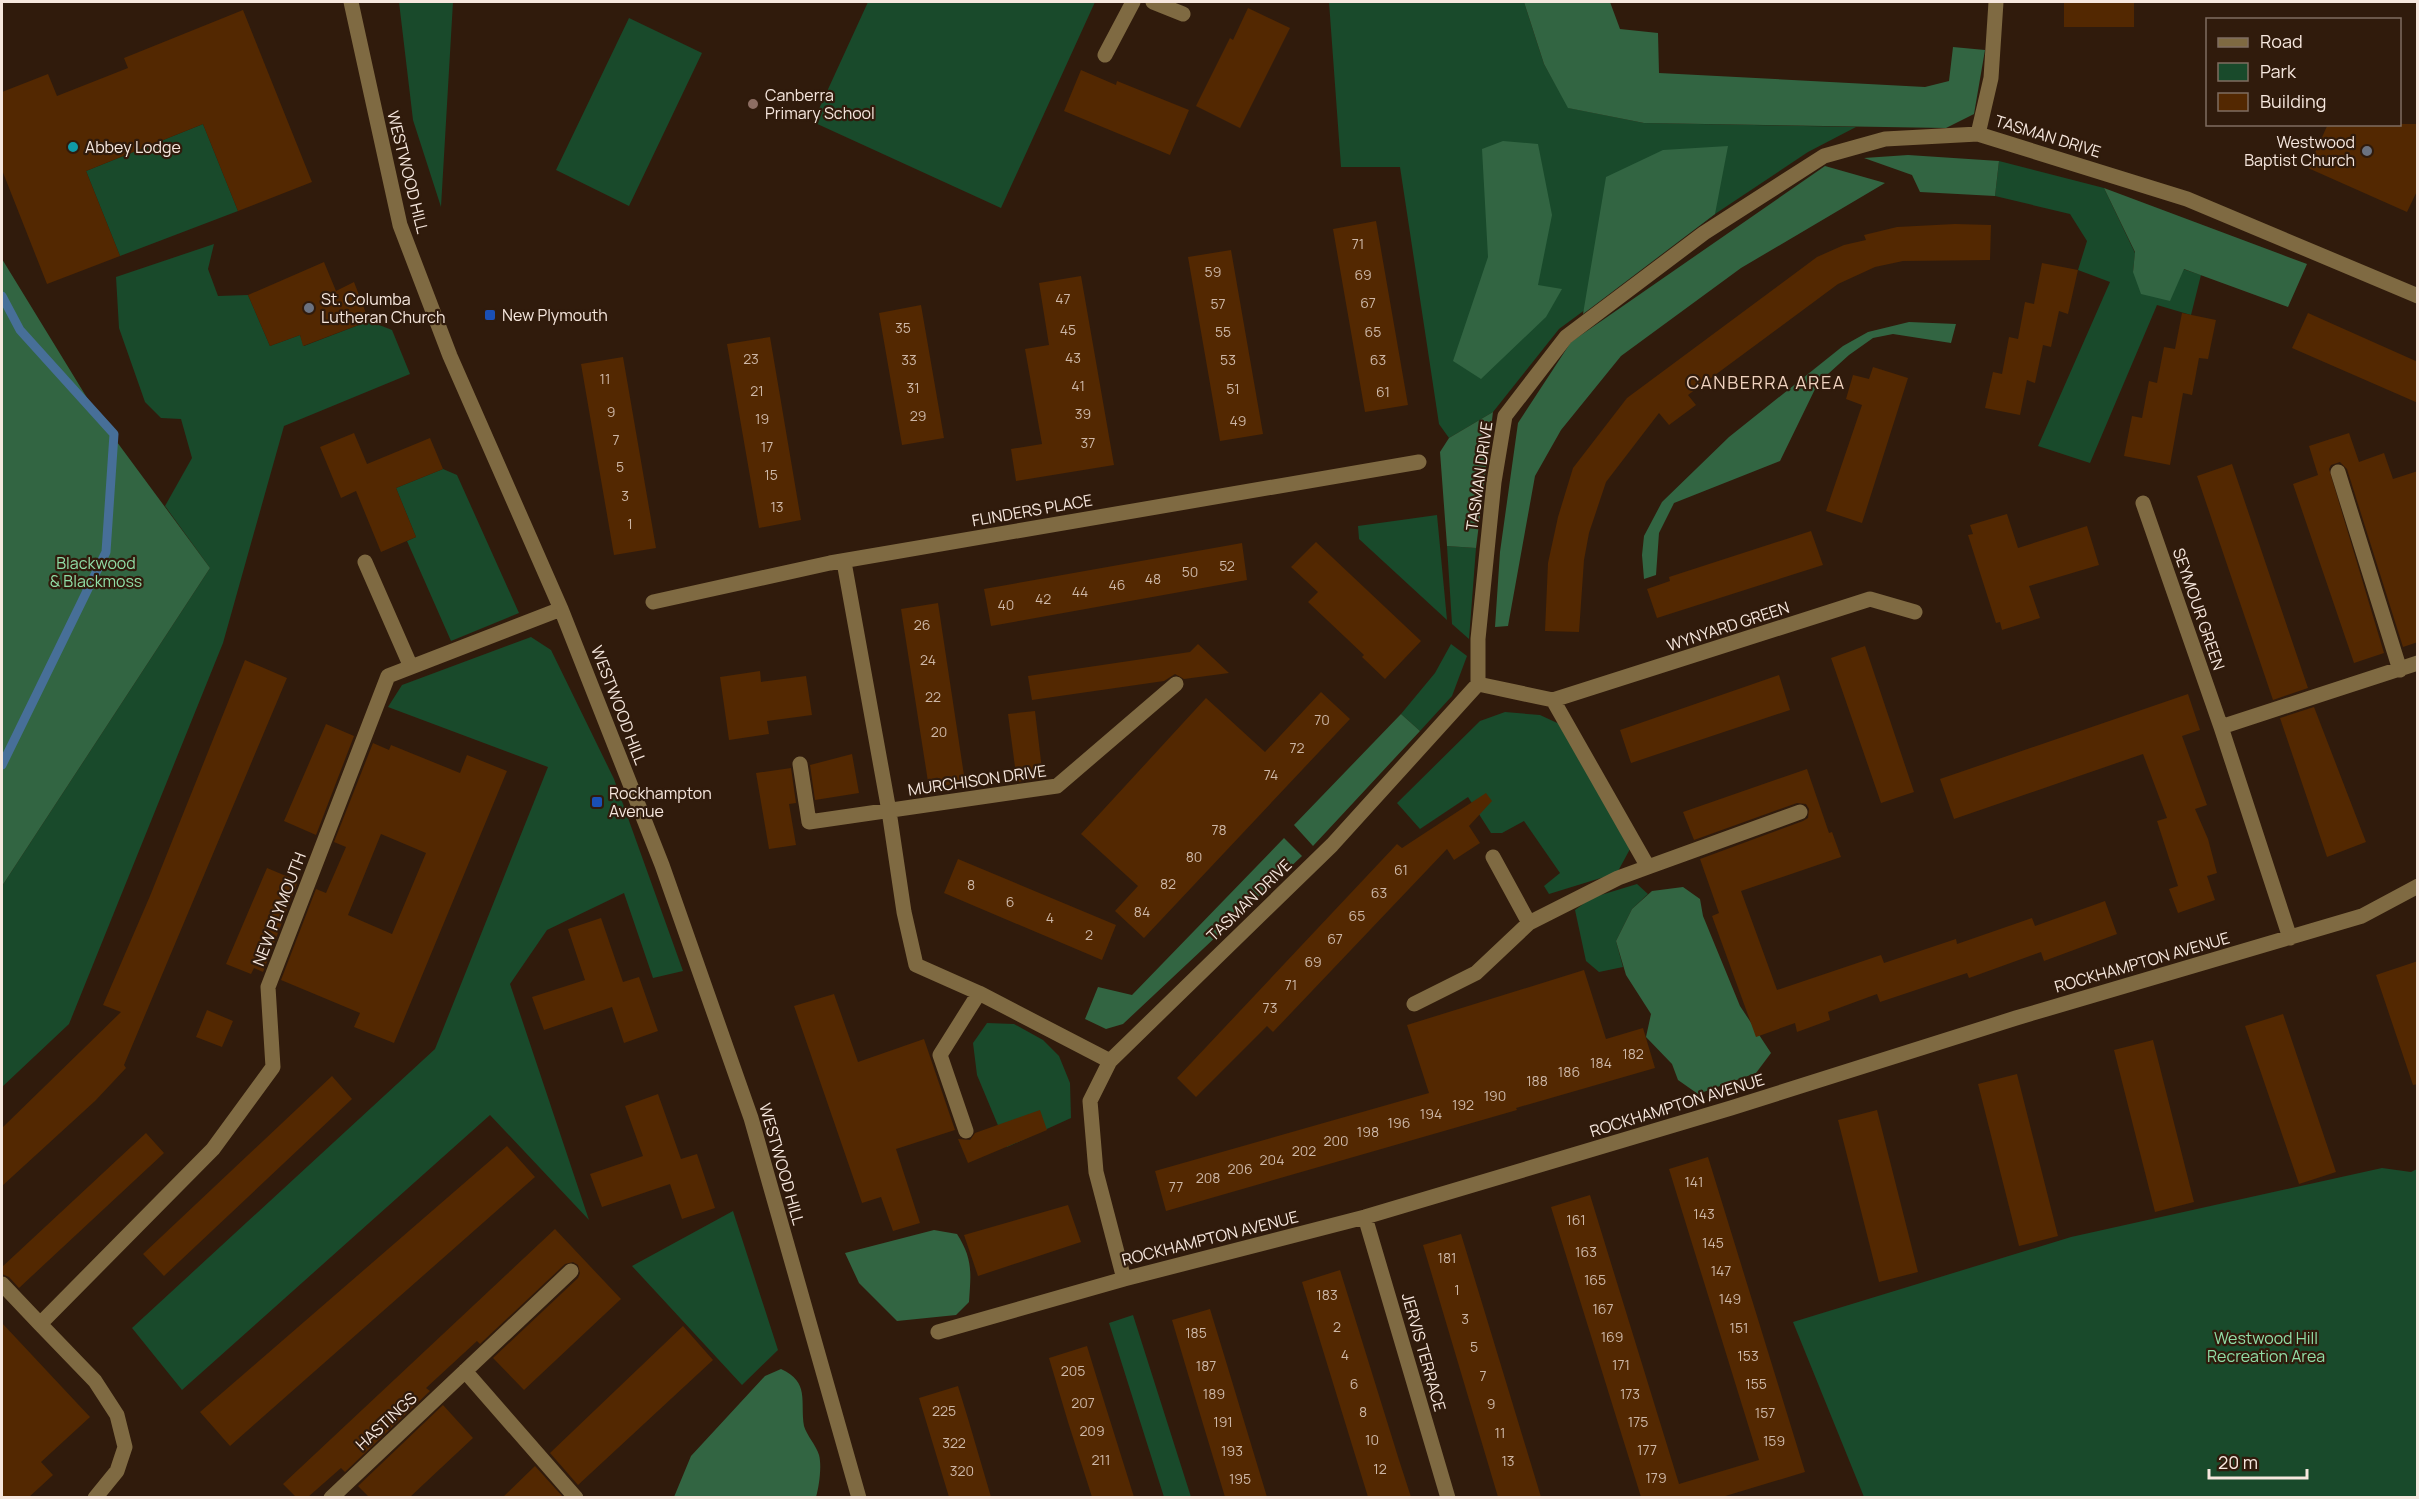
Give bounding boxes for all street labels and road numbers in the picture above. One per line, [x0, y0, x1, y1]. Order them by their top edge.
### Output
street label: WESTWOOD HILL [382, 108, 434, 236]
street label: TASMAN DRIVE [1992, 109, 2104, 163]
street label: TASMAN DRIVE [1460, 420, 1498, 532]
street label: FLINDERS PLACE [970, 489, 1094, 531]
street label: SEYMOUR GREEN [2168, 545, 2230, 673]
street label: WYNYARD GREEN [1664, 596, 1792, 656]
street label: WESTWOOD HILL [586, 642, 652, 768]
street label: MURCHISON DRIVE [906, 759, 1048, 801]
street label: NEW PLYMOUTH [247, 849, 311, 969]
street label: TASMAN DRIVE [1202, 854, 1296, 946]
street label: ROCKHAMPTON AVENUE [2052, 926, 2232, 998]
street label: ROCKHAMPTON AVENUE [1587, 1068, 1767, 1142]
street label: WESTWOOD HILL [754, 1100, 810, 1228]
street label: ROCKHAMPTON AVENUE [1119, 1205, 1301, 1271]
street label: JERVIS TERRACE [1397, 1290, 1451, 1414]
street label: HASTINGS [351, 1387, 421, 1455]

